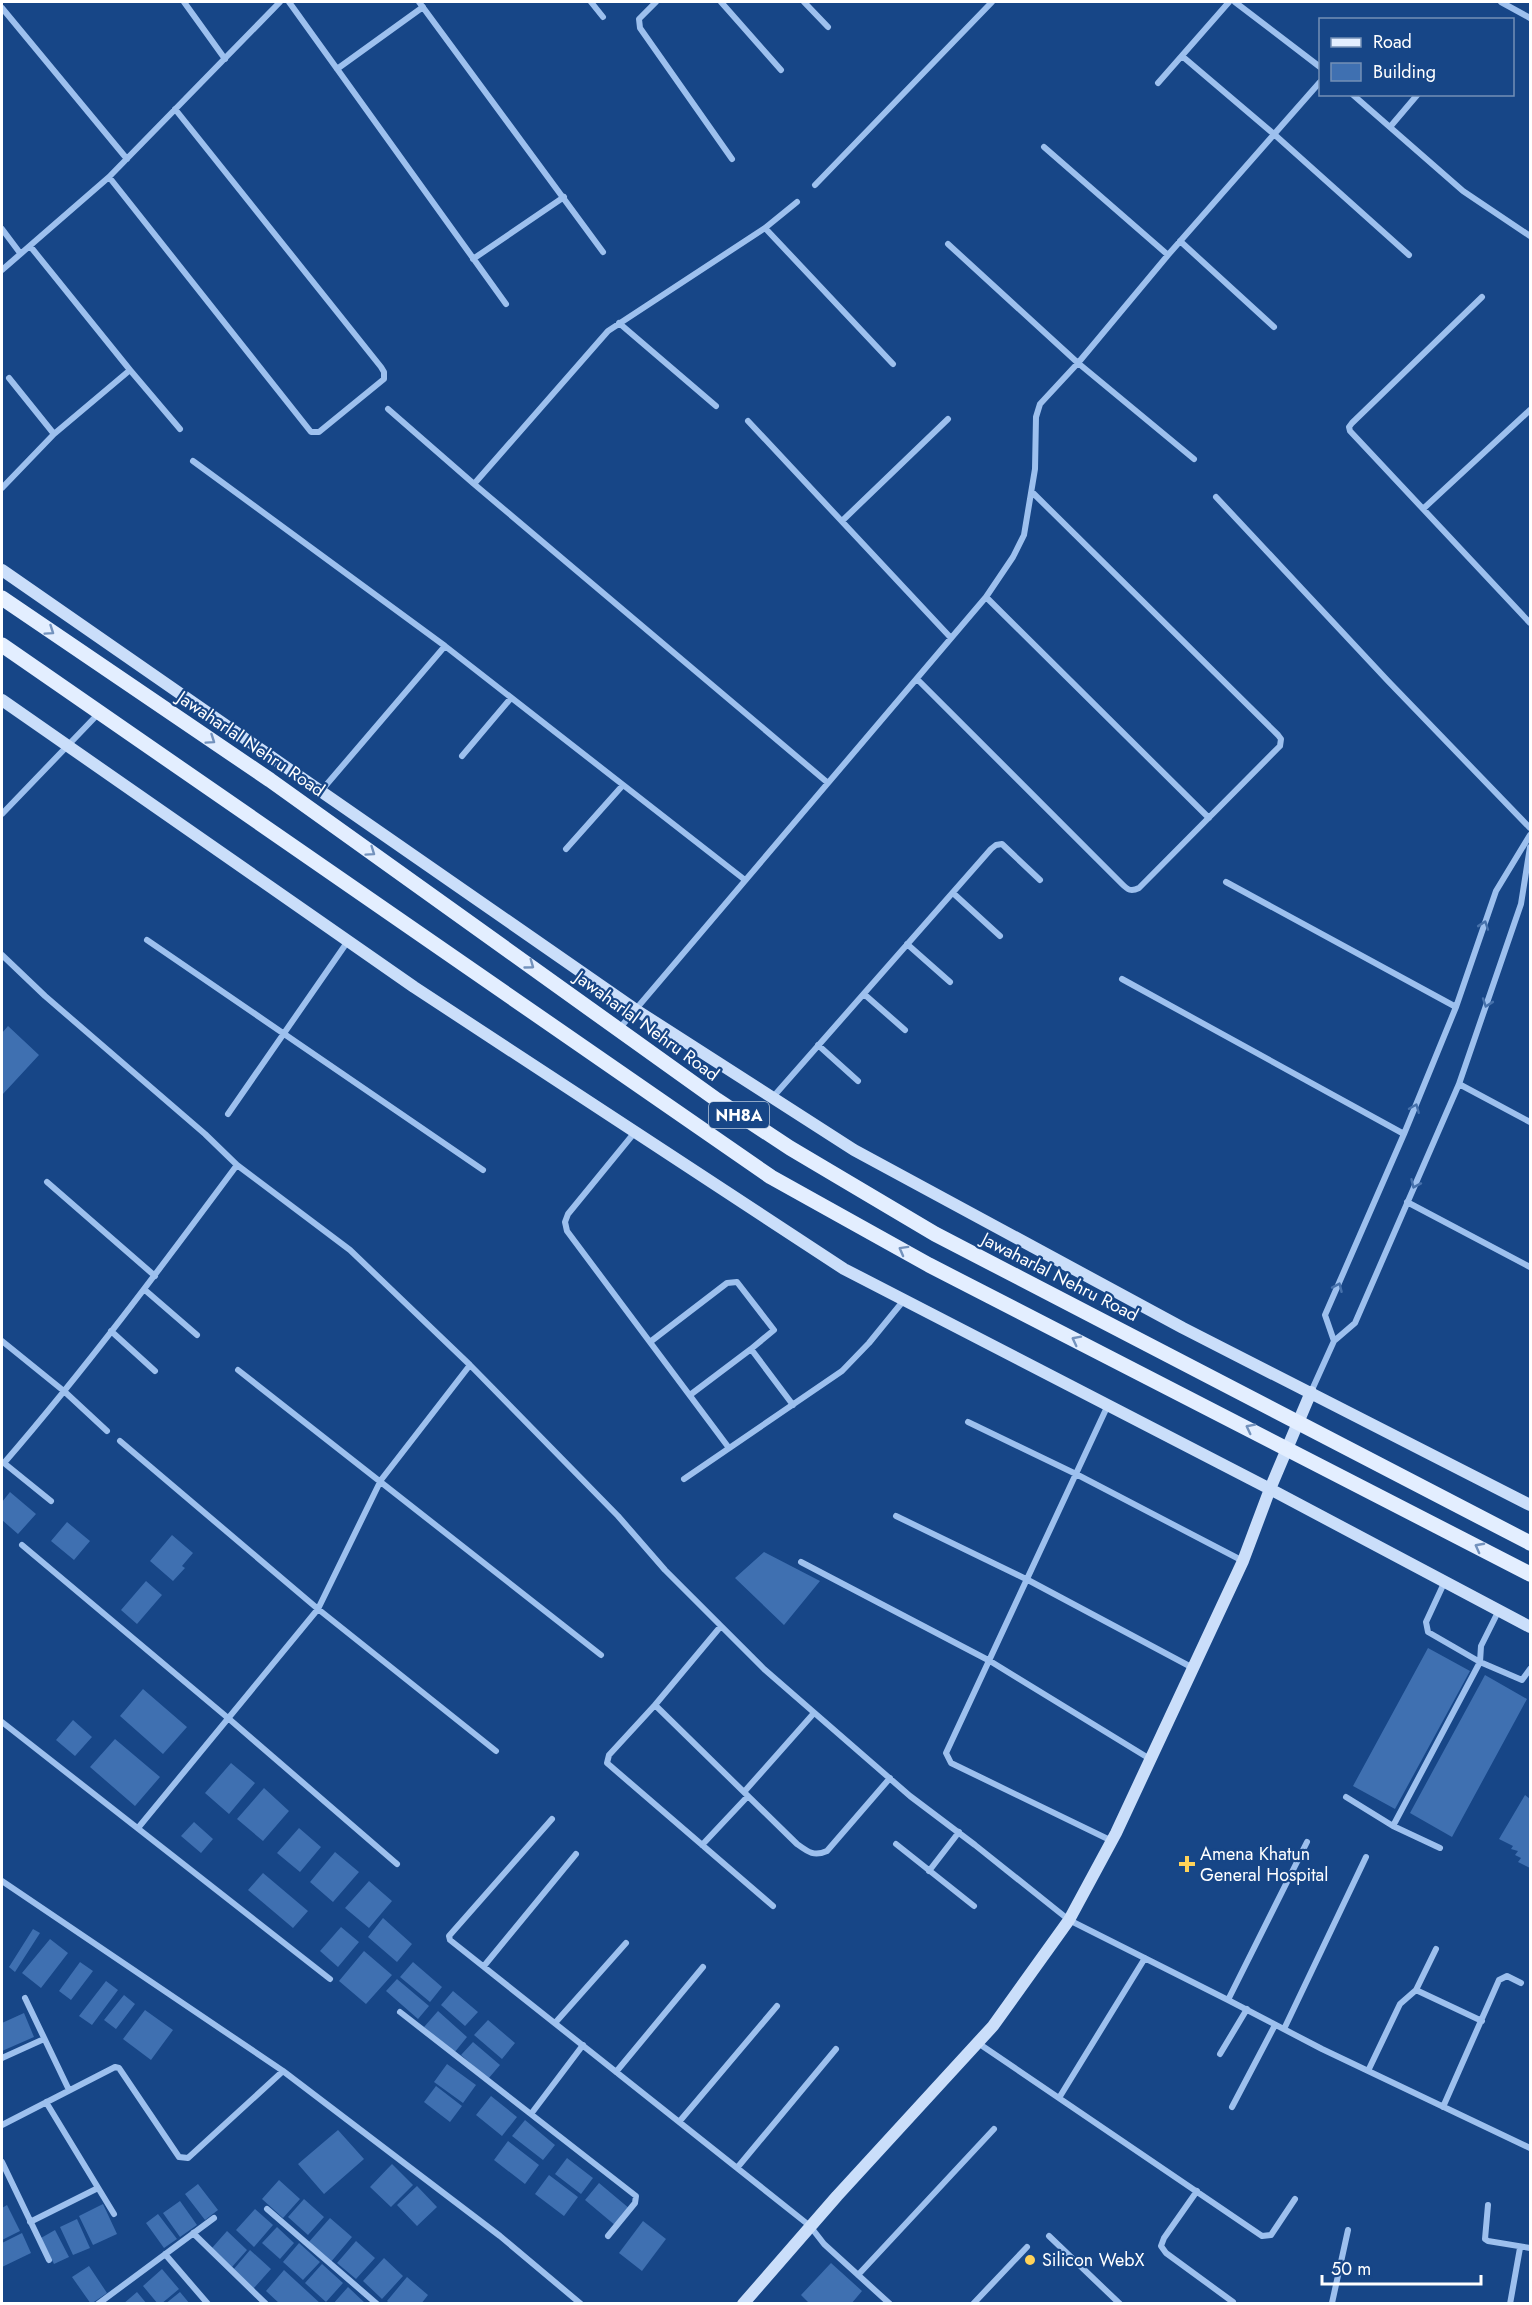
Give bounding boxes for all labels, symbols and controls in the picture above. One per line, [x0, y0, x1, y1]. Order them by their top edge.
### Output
legend [1319, 18, 1514, 96]
text: Road [1373, 29, 1412, 55]
text: Building [1373, 59, 1436, 85]
one-way arrow [43, 624, 54, 635]
street label: Jawaharlal Nehru Road [170, 684, 330, 803]
one-way arrow [205, 733, 216, 744]
one-way arrow [365, 845, 376, 856]
one-way arrow [1476, 920, 1489, 931]
one-way arrow [523, 958, 534, 969]
street label: Jawaharlal Nehru Road [568, 963, 725, 1087]
one-way arrow [1481, 997, 1494, 1008]
road number: NH8A [709, 1102, 769, 1128]
one-way arrow [1408, 1103, 1420, 1114]
one-way arrow [1410, 1178, 1422, 1189]
street label: Jawaharlal Nehru Road [975, 1225, 1143, 1328]
one-way arrow [899, 1246, 909, 1257]
one-way arrow [1331, 1282, 1343, 1293]
one-way arrow [1072, 1336, 1082, 1347]
one-way arrow [1245, 1424, 1256, 1436]
one-way arrow [1474, 1543, 1485, 1554]
place label: Amena Khatun General Hospital [1200, 1841, 1328, 1888]
marker: Amena Khatun General Hospital [1178, 1855, 1196, 1873]
place label: Silicon WebX [1042, 2247, 1145, 2273]
scale bar [1322, 2248, 1481, 2286]
marker: Silicon WebX [1023, 2253, 1037, 2267]
text: 50 m [1331, 2256, 1371, 2282]

